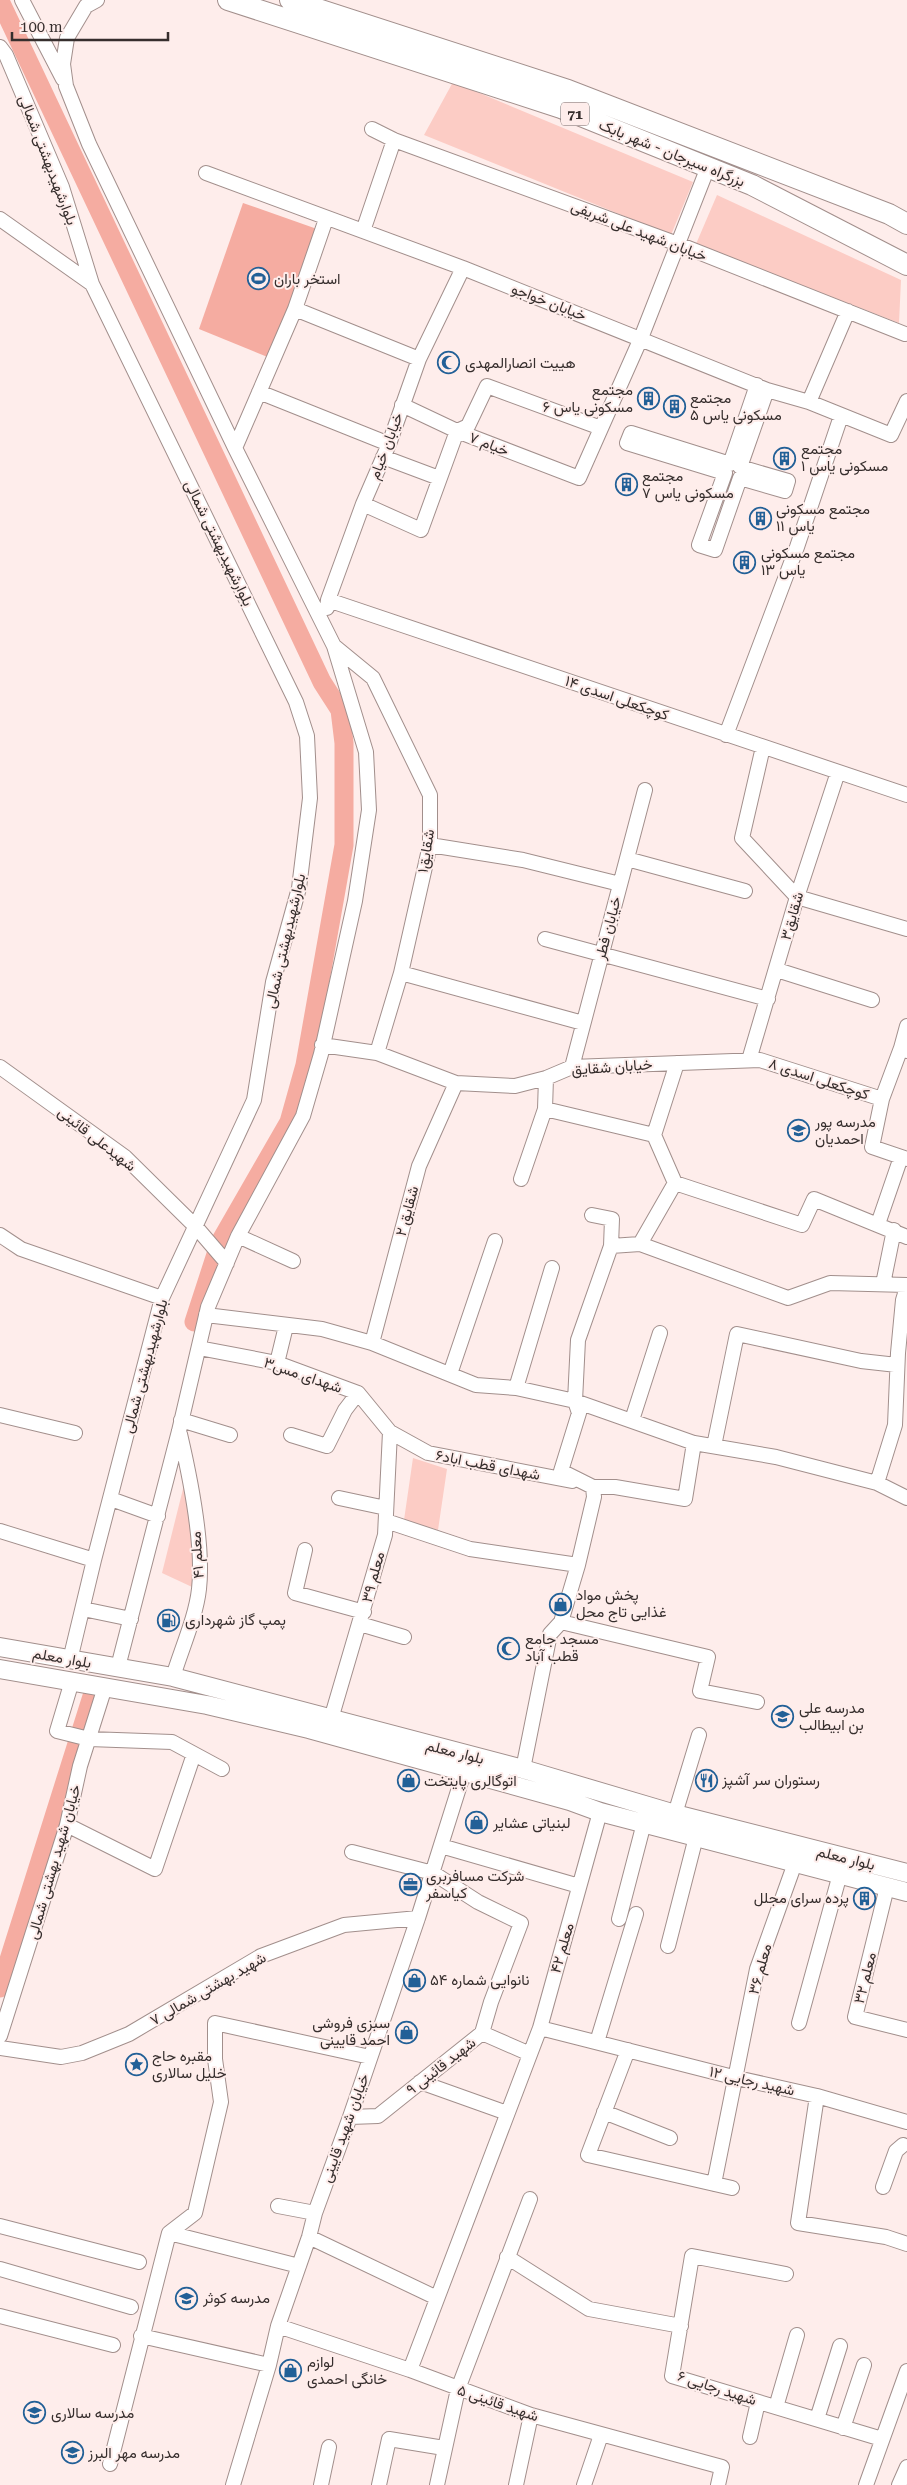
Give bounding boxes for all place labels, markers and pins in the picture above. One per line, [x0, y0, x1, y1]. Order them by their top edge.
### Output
sports icon: استخر باران [246, 267, 270, 291]
place label: استخر باران [274, 270, 341, 288]
mosque icon: هییت انصارالمهدی [437, 351, 461, 375]
place label: هییت انصارالمهدی [465, 354, 576, 373]
place label: مجتمع مسکونی یاس ۶ [543, 381, 633, 417]
building icon: مجتمع مسکونی یاس ۶ [637, 387, 661, 411]
place label: مجتمع مسکونی یاس ۵ [690, 389, 782, 425]
building icon: مجتمع مسکونی یاس ۵ [662, 395, 686, 419]
place label: مجتمع مسکونی یاس ۱ [801, 440, 888, 476]
building icon: مجتمع مسکونی یاس ۱ [773, 446, 797, 470]
place label: مجتمع مسکونی یاس ۷ [642, 467, 734, 503]
building icon: مجتمع مسکونی یاس ۷ [614, 473, 638, 497]
place label: مجتمع مسکونی یاس ۱۱ [776, 500, 870, 536]
building icon: مجتمع مسکونی یاس ۱۱ [748, 506, 772, 530]
place label: مجتمع مسکونی یاس ۱۳ [761, 544, 855, 580]
building icon: مجتمع مسکونی یاس ۱۳ [733, 550, 757, 574]
place label: مدرسه پور احمدیان [814, 1113, 876, 1148]
school or university icon: مدرسه پور احمدیان [787, 1119, 811, 1143]
place label: پخش مواد غذایی تاج محل [576, 1586, 667, 1623]
shop icon: پخش مواد غذایی تاج محل [548, 1592, 572, 1616]
fuel station icon: پمپ گاز شهرداری [157, 1608, 181, 1632]
place label: پمپ گاز شهرداری [185, 1611, 286, 1630]
place label: مسجد جامع قطب آباد [525, 1630, 599, 1665]
mosque icon: مسجد جامع قطب آباد [497, 1636, 521, 1660]
place label: مدرسه علی بن ابیطالب [799, 1699, 865, 1735]
school or university icon: مدرسه علی بن ابیطالب [771, 1705, 795, 1729]
restaurant icon: رستوران سر آشپز [694, 1768, 718, 1792]
shop icon: اتوگالری پایتخت [396, 1769, 420, 1793]
place label: رستوران سر آشپز [721, 1771, 820, 1790]
place label: اتوگالری پایتخت [424, 1772, 517, 1791]
shop icon: لبنیاتی عشایر [465, 1811, 489, 1835]
place label: لبنیاتی عشایر [492, 1814, 570, 1833]
place label: شرکت مسافربری کیاسفر [425, 1867, 524, 1902]
office icon: شرکت مسافربری کیاسفر [398, 1873, 422, 1897]
building icon: پرده سرای مجلل [853, 1886, 877, 1910]
place label: پرده سرای مجلل [754, 1889, 849, 1908]
shop icon: نانوایی شماره ۵۴ [402, 1968, 426, 1992]
place label: نانوایی شماره ۵۴ [430, 1971, 529, 1990]
place label: سبزی فروشی احمد قایینی [312, 2014, 390, 2050]
shop icon: سبزی فروشی احمد قایینی [394, 2020, 418, 2044]
place label: مقبره حاج خلیل سالاری [152, 2047, 227, 2083]
place icon: مقبره حاج خلیل سالاری [124, 2053, 148, 2077]
school or university icon: مدرسه کوثر [175, 2286, 199, 2310]
place label: مدرسه کوثر [202, 2289, 270, 2307]
place label: لوازم خانگی احمدی [307, 2353, 387, 2389]
shop icon: لوازم خانگی احمدی [279, 2359, 303, 2383]
school or university icon: مدرسه سالاری [23, 2401, 47, 2425]
place label: مدرسه سالاری [51, 2404, 134, 2423]
school or university icon: مدرسه مهر البرز [60, 2441, 84, 2465]
place label: مدرسه مهر البرز [87, 2444, 180, 2462]

